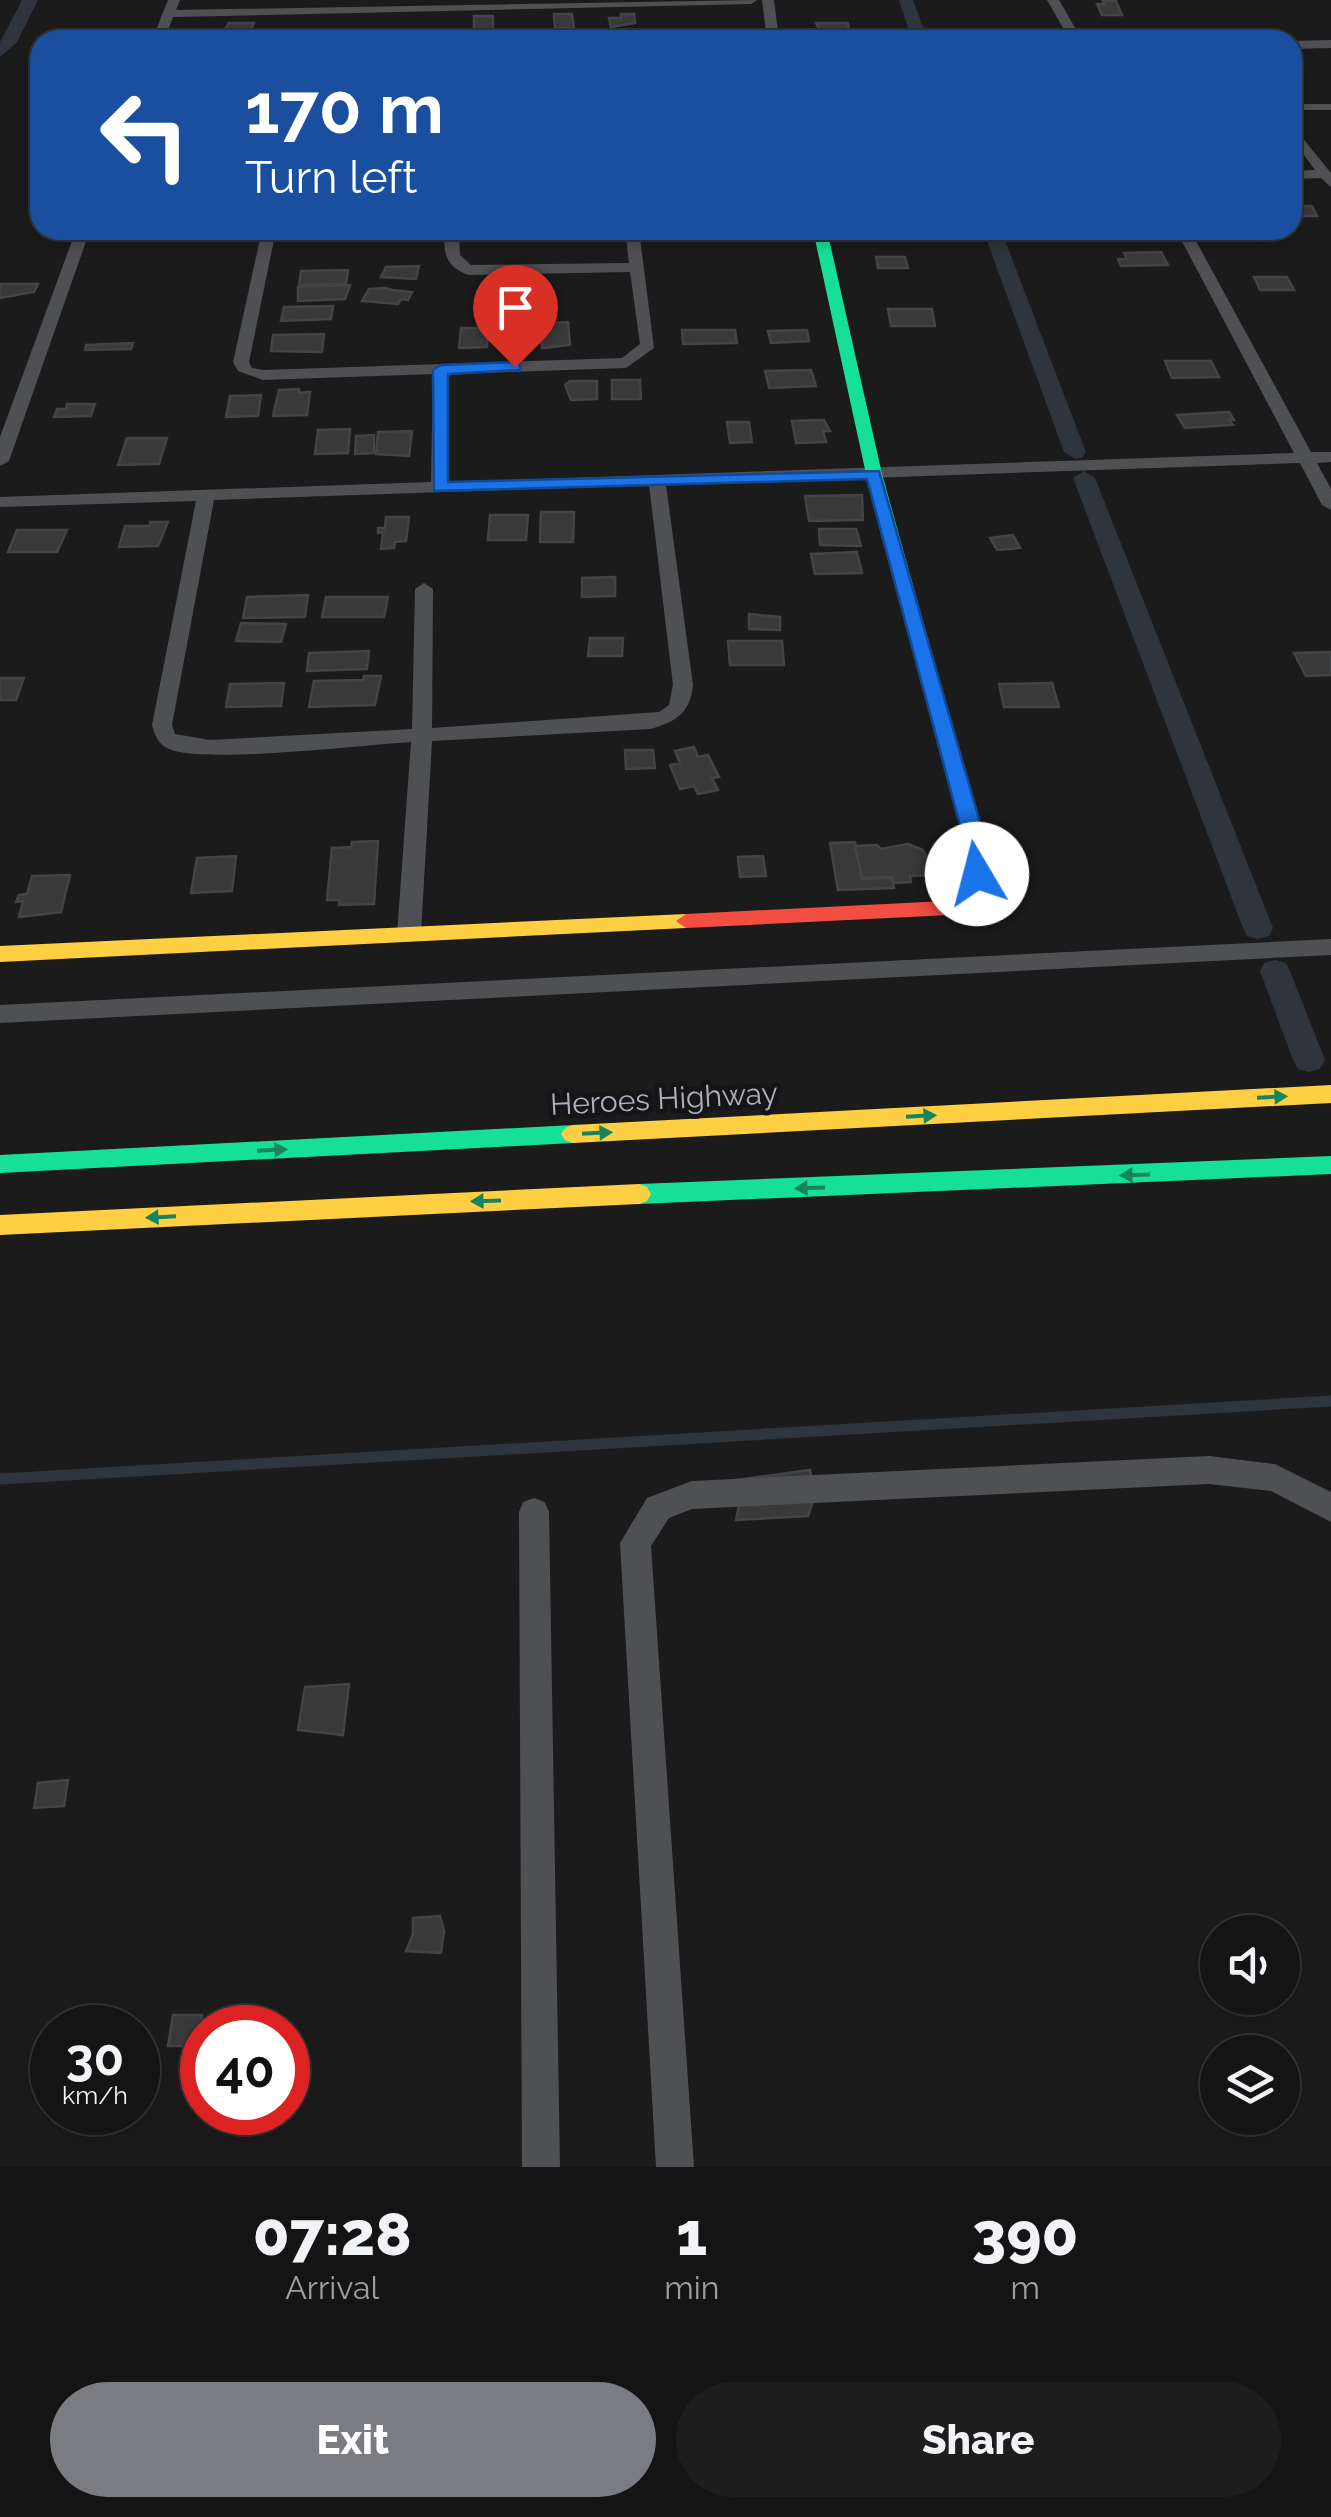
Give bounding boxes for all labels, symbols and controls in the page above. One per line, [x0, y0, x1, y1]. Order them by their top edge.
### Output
text: 170 m [245, 67, 444, 149]
icon: left [80, 70, 210, 200]
text: Turn left [245, 151, 417, 204]
pin [473, 265, 558, 368]
icon: arrive [488, 280, 543, 335]
position arrow [925, 822, 1029, 926]
street label: Heroes Highway [549, 1075, 779, 1122]
one-way arrow [1257, 1089, 1289, 1105]
one-way arrow [906, 1108, 938, 1124]
one-way arrow [581, 1125, 613, 1141]
one-way arrow [257, 1142, 289, 1158]
one-way arrow [1119, 1167, 1151, 1183]
one-way arrow [794, 1180, 826, 1196]
one-way arrow [469, 1193, 501, 1209]
one-way arrow [145, 1209, 177, 1225]
map controls [1200, 1915, 1300, 2135]
button: sound [1200, 1915, 1300, 2015]
speed limit sign: 40 [180, 2005, 310, 2135]
text: 30 [66, 2028, 124, 2087]
button: layers [1200, 2035, 1300, 2135]
text: km/h [62, 2080, 128, 2110]
text: 07:28 [253, 2199, 412, 2269]
text: 1 [676, 2199, 707, 2269]
text: 390 [972, 2199, 1078, 2269]
text: Arrival [285, 2269, 379, 2306]
text: min [664, 2269, 719, 2306]
text: m [1010, 2269, 1040, 2306]
button: Exit [50, 2382, 656, 2497]
button: Share [676, 2382, 1281, 2497]

